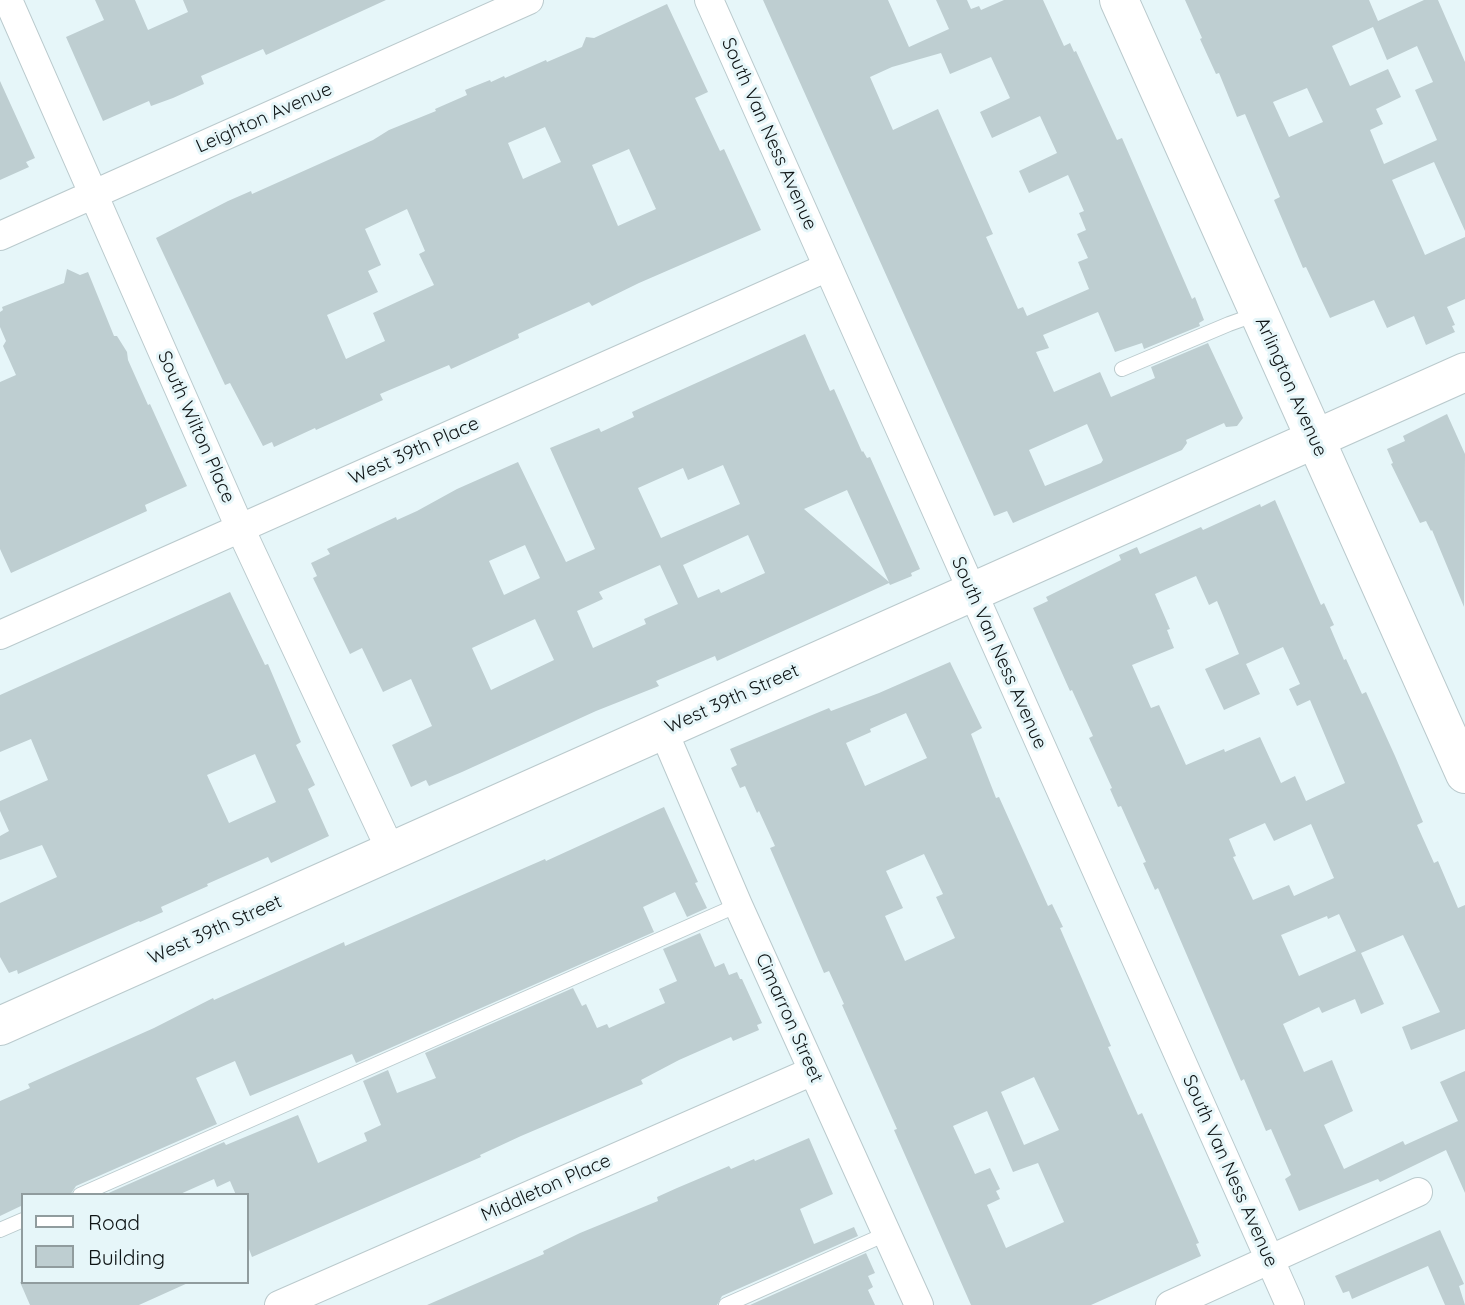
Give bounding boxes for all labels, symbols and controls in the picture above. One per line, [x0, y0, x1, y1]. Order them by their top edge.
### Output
street label: South Van Ness Avenue [716, 34, 822, 234]
street label: Leighton Avenue [192, 78, 336, 158]
street label: Arlington Avenue [1250, 314, 1332, 460]
street label: South Wilton Place [152, 348, 240, 506]
street label: West 39th Place [345, 412, 483, 490]
street label: South Van Ness Avenue [946, 553, 1052, 753]
street label: West 39th Street [661, 659, 803, 739]
street label: West 39th Street [144, 890, 286, 970]
street label: Cimarron Street [750, 950, 828, 1086]
street label: South Van Ness Avenue [1177, 1071, 1283, 1271]
street label: Middleton Place [478, 1149, 614, 1227]
legend [21, 1193, 248, 1284]
text: Road [88, 1209, 140, 1235]
text: Building [88, 1244, 165, 1270]

